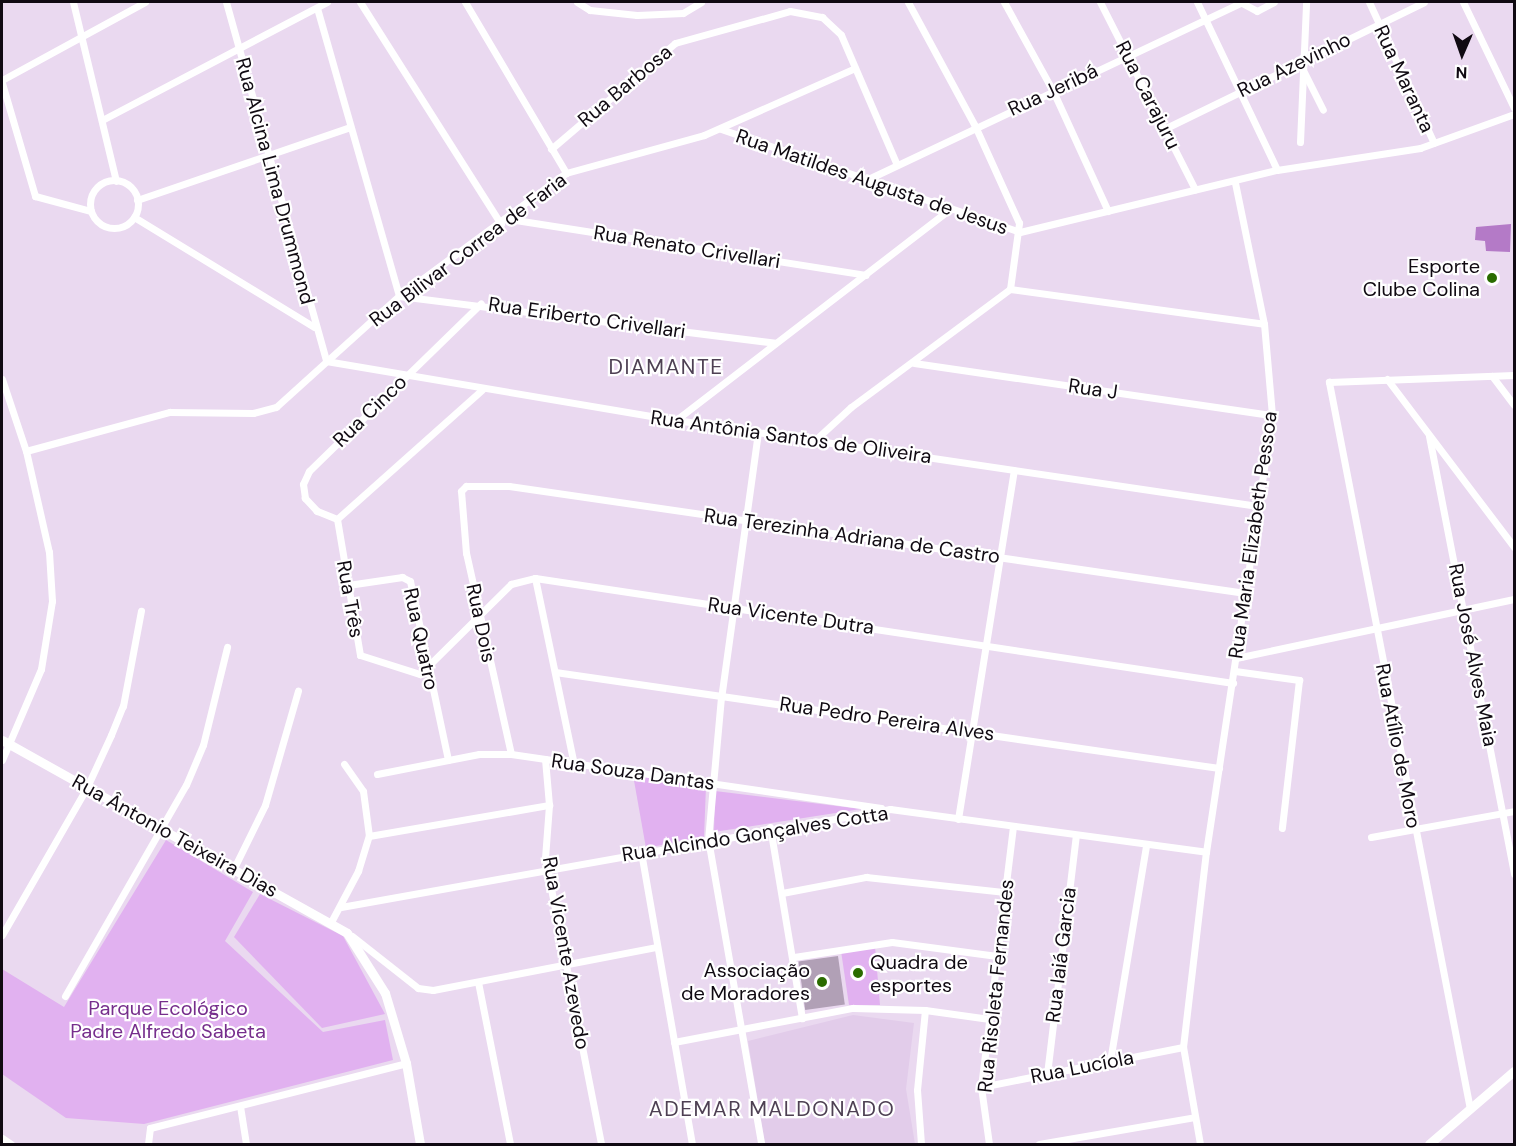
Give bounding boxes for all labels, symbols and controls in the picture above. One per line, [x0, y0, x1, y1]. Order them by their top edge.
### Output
street label: Rua Maranta [1369, 21, 1439, 137]
north arrow [1432, 24, 1492, 84]
street label: Rua Azevinho [1233, 27, 1355, 103]
street label: Rua Carajuru [1110, 37, 1186, 153]
street label: Rua Barbosa [573, 40, 677, 132]
street label: Rua Alcina Lima Drummond [230, 55, 320, 307]
street label: Rua Jeribá [1004, 59, 1102, 121]
text: N [1455, 62, 1468, 83]
street label: Rua Matildes Augusta de Jesus [733, 124, 1011, 240]
street label: Rua Bilivar Correa de Faria [365, 168, 571, 332]
street label: Rua Renato Crivellari [592, 220, 782, 274]
place label: Esporte Clube Colina [1363, 254, 1480, 301]
marker: Esporte Clube Colina [1485, 271, 1499, 285]
street label: Rua Eriberto Crivellari [487, 292, 687, 344]
district label: DIAMANTE [608, 354, 724, 380]
street label: Rua Cinco [328, 370, 412, 452]
street label: Rua J [1067, 374, 1119, 404]
street label: Rua Antônia Santos de Oliveira [649, 405, 933, 469]
street label: Rua Maria Elizabeth Pessoa [1224, 410, 1282, 660]
street label: Rua Terezinha Adriana de Castro [702, 503, 1002, 569]
street label: Rua Três [331, 558, 369, 640]
street label: Rua José Alves Maia [1443, 561, 1503, 749]
street label: Rua Dois [461, 581, 501, 665]
street label: Rua Quatro [398, 586, 444, 692]
street label: Rua Vicente Dutra [706, 592, 876, 640]
street label: Rua Atílio de Moro [1370, 661, 1426, 831]
street label: Rua Pedro Pereira Alves [778, 692, 996, 746]
street label: Rua Souza Dantas [550, 749, 716, 795]
street label: Rua Ântonio Teixeira Dias [68, 769, 282, 903]
street label: Rua Alcindo Gonçalves Cotta [620, 801, 890, 867]
street label: Rua Vicente Azevedo [537, 855, 595, 1051]
street label: Rua Risoleta Fernandes [973, 878, 1019, 1094]
street label: Rua Iaiá Garcia [1041, 886, 1081, 1024]
place label: Quadra de esportes [870, 950, 968, 997]
place label: Associação de Moradores [681, 958, 810, 1005]
marker: Quadra de esportes [851, 966, 865, 980]
marker: Associação de Moradores [815, 975, 829, 989]
park label: Parque Ecológico Padre Alfredo Sabeta [70, 996, 266, 1043]
street label: Rua Lucíola [1028, 1045, 1136, 1089]
district label: ADEMAR MALDONADO [649, 1096, 895, 1122]

